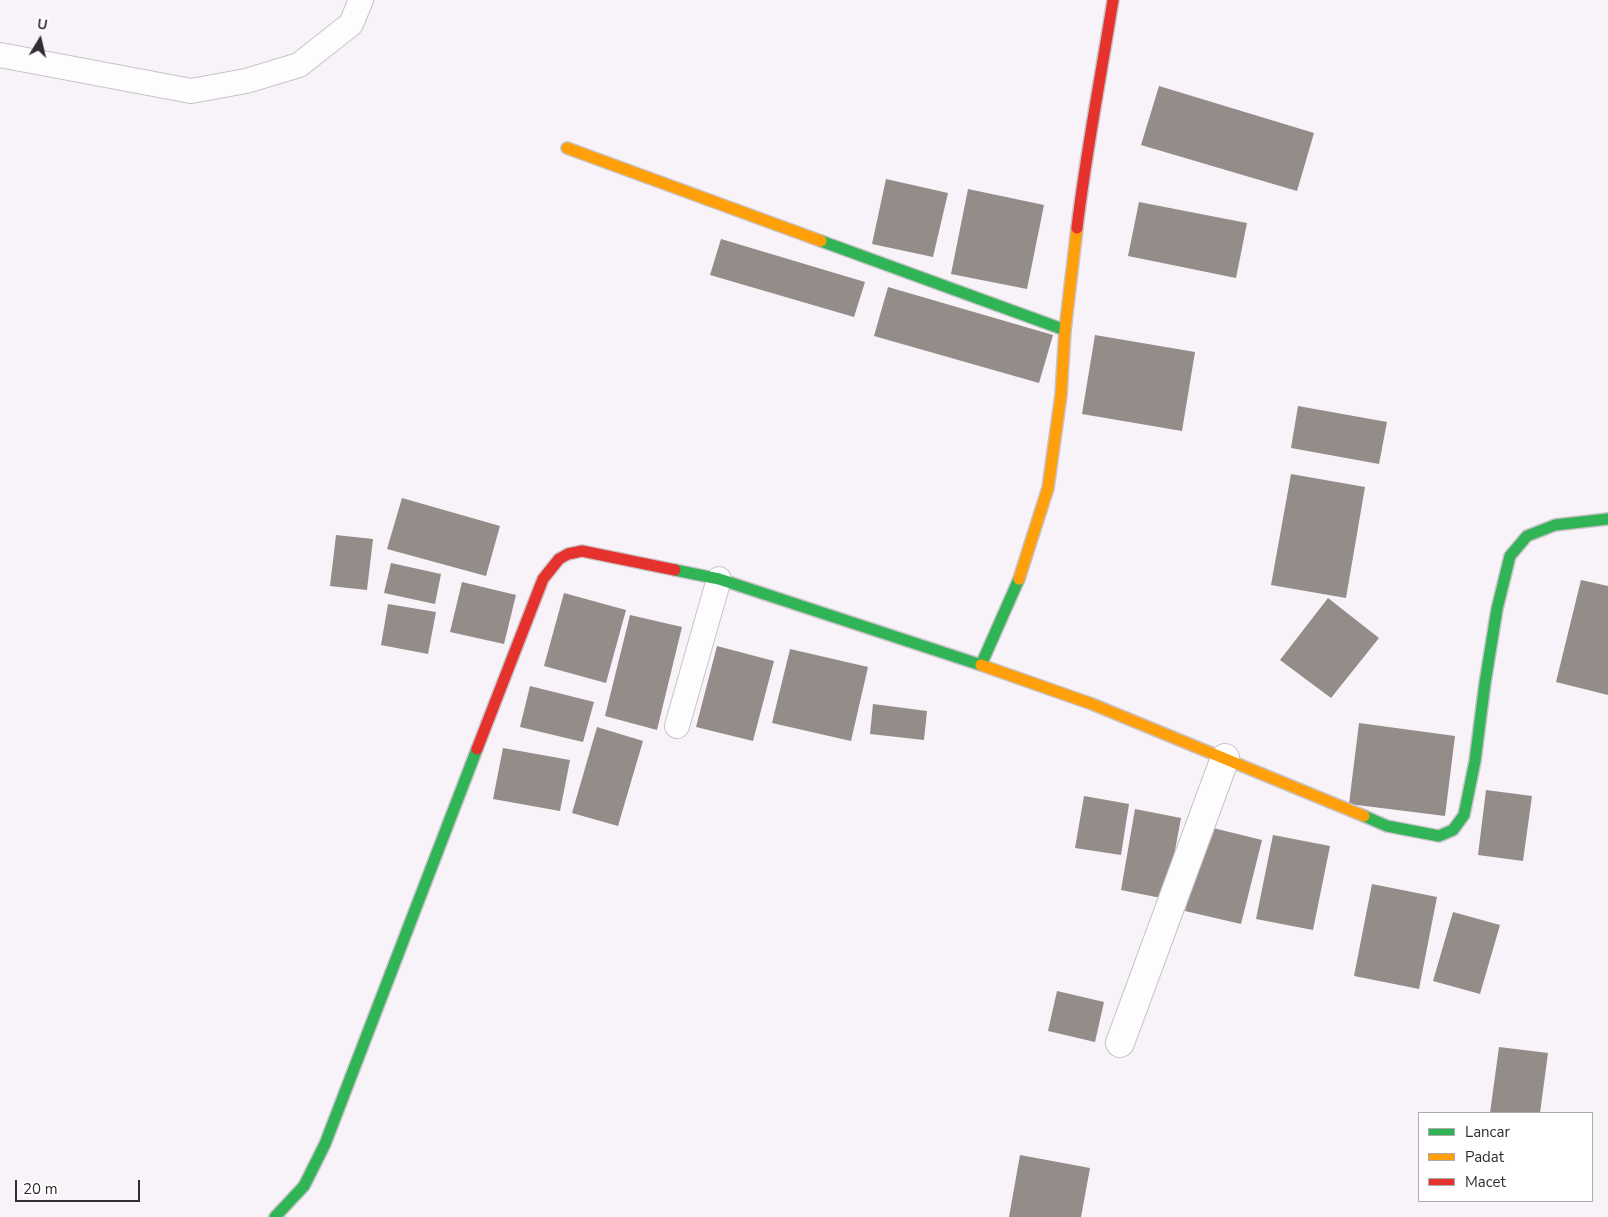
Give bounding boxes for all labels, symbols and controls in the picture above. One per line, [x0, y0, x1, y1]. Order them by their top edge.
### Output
text: U [36, 14, 49, 35]
north arrow [15, 15, 65, 65]
legend [1418, 1112, 1593, 1202]
text: Lancar [1465, 1122, 1510, 1142]
text: Padat [1465, 1147, 1504, 1167]
scale bar [18, 1170, 142, 1202]
text: Macet [1465, 1172, 1506, 1192]
text: 20 m [23, 1179, 58, 1199]

